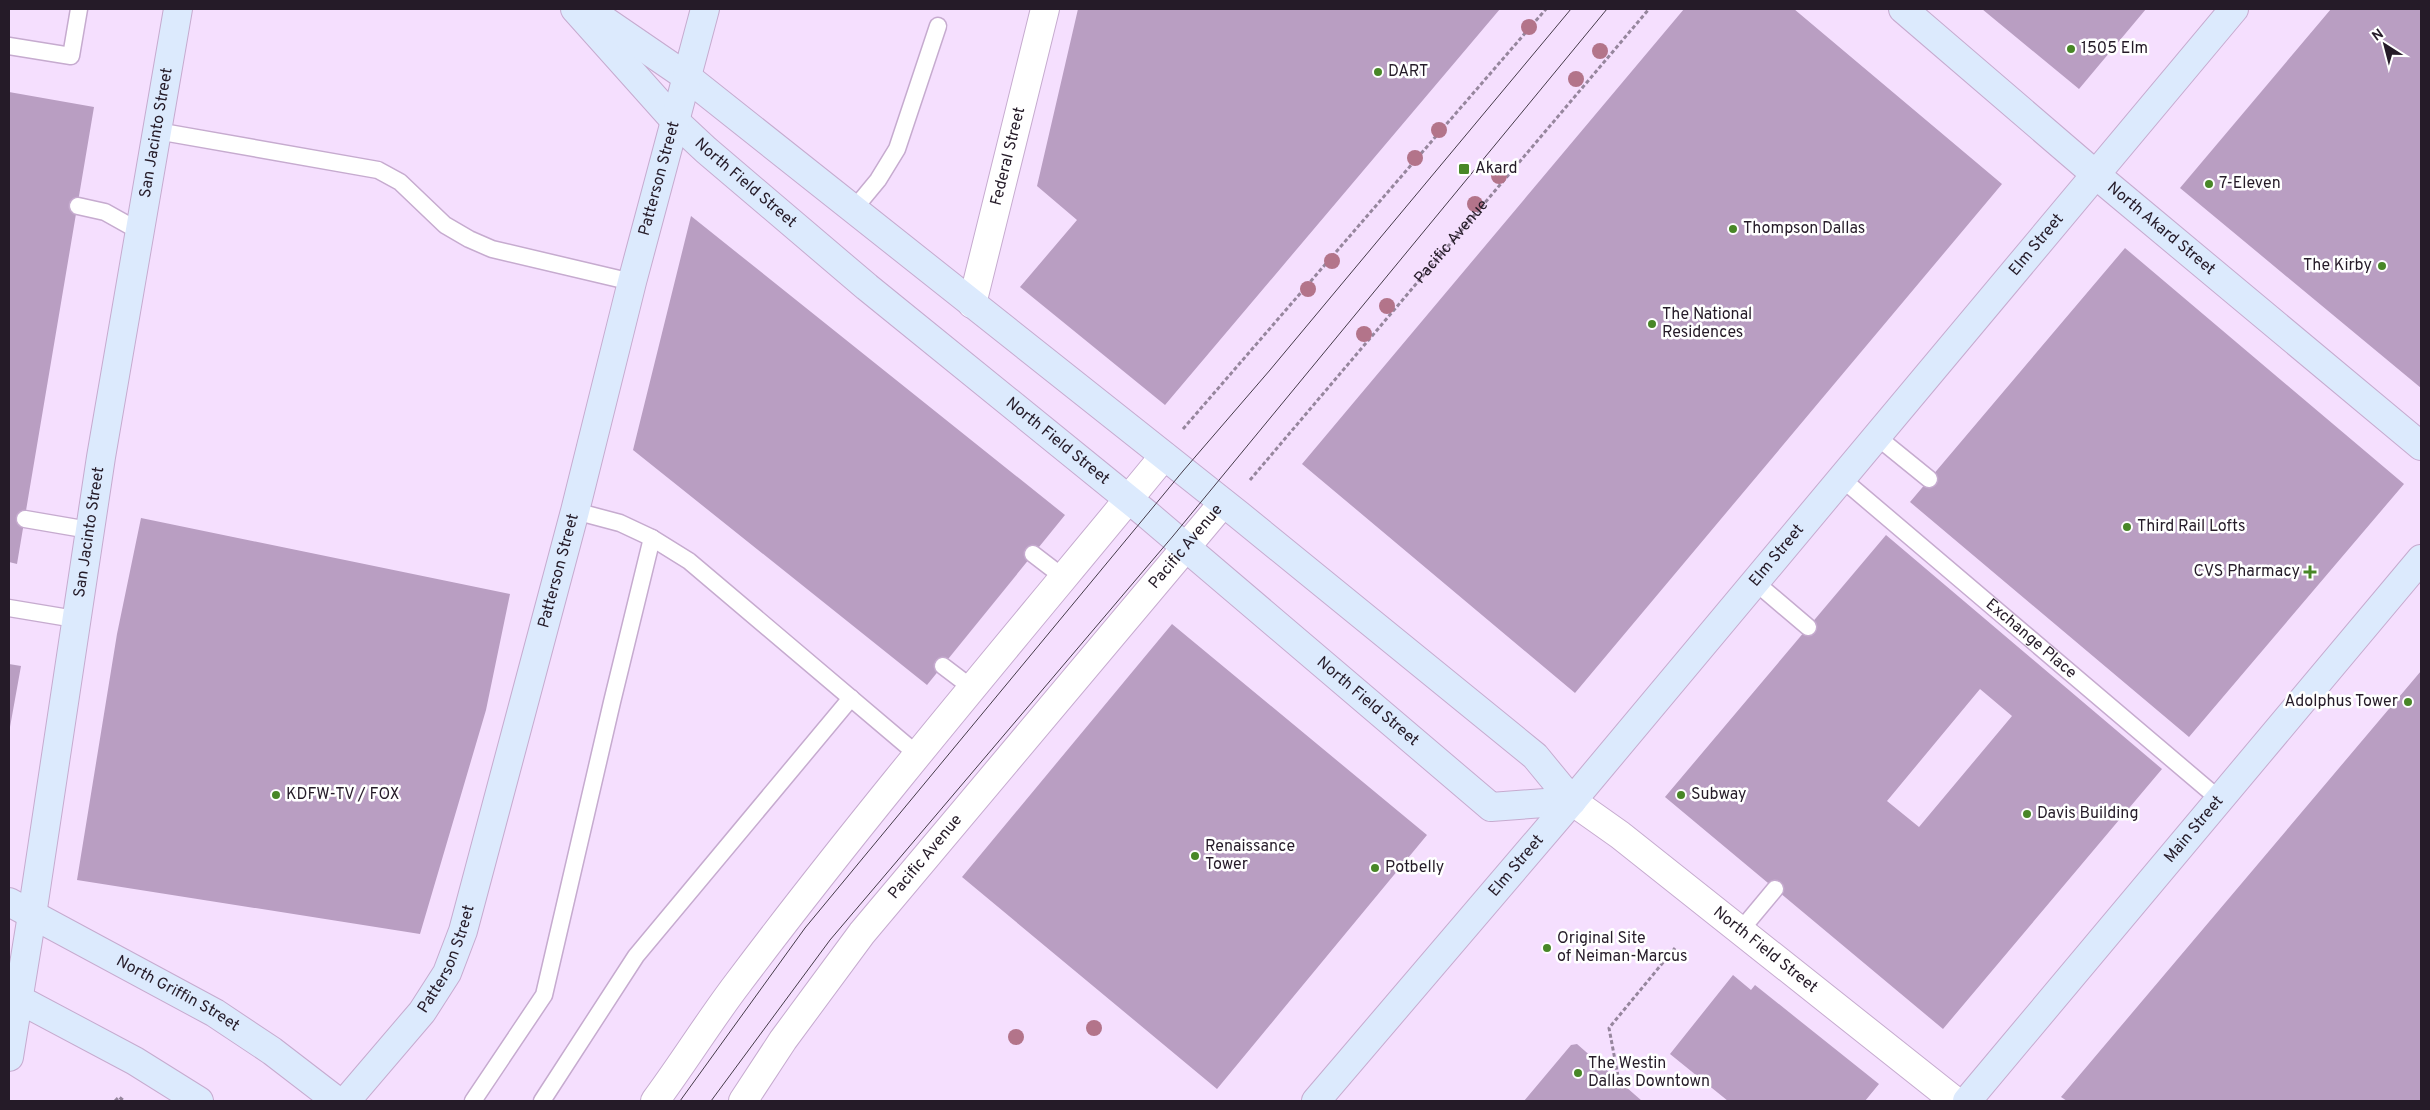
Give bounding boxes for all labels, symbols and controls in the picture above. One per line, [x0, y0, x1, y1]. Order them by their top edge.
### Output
north arrow [2360, 20, 2410, 70]
text: N [2369, 26, 2387, 46]
place label: 1505 Elm [2081, 39, 2148, 59]
marker: 1505 Elm [2065, 43, 2077, 55]
place label: DART [1388, 62, 1428, 82]
street label: San Jacinto Street [136, 66, 178, 199]
marker: DART [1372, 66, 1384, 78]
street label: Federal Street [987, 105, 1030, 208]
street label: Patterson Street [635, 119, 685, 238]
street label: North Field Street [690, 134, 800, 232]
place label: Akard [1475, 159, 1517, 179]
marker: Akard [1457, 162, 1471, 176]
place label: 7-Eleven [2219, 174, 2281, 194]
street label: North Akard Street [2103, 178, 2219, 280]
marker: 7-Eleven [2203, 178, 2215, 190]
street label: Pacific Avenue [1410, 196, 1493, 288]
street label: Elm Street [2005, 210, 2069, 280]
place label: Thompson Dallas [1743, 219, 1865, 239]
marker: Thompson Dallas [1727, 223, 1739, 235]
place label: The Kirby [2303, 256, 2372, 276]
marker: The Kirby [2376, 260, 2388, 272]
place label: The National Residences [1662, 305, 1752, 343]
marker: The National Residences [1646, 318, 1658, 330]
street label: North Field Street [1001, 393, 1113, 489]
street label: San Jacinto Street [70, 465, 109, 599]
street label: Pacific Avenue [1145, 500, 1227, 593]
street label: Patterson Street [534, 511, 584, 630]
place label: Third Rail Lofts [2137, 517, 2245, 537]
street label: Elm Street [1745, 520, 1809, 591]
marker: Third Rail Lofts [2121, 521, 2133, 533]
place label: CVS Pharmacy [2194, 562, 2300, 582]
marker: CVS Pharmacy [2304, 566, 2316, 578]
street label: Exchange Place [1981, 595, 2080, 683]
street label: North Field Street [1312, 653, 1423, 751]
place label: Adolphus Tower [2285, 692, 2398, 712]
marker: Adolphus Tower [2402, 696, 2414, 708]
place label: KDFW-TV / FOX [286, 785, 399, 805]
place label: Subway [1691, 785, 1747, 805]
marker: KDFW-TV / FOX [270, 789, 282, 801]
marker: Subway [1675, 789, 1687, 801]
street label: Main Street [2160, 792, 2228, 867]
place label: Davis Building [2037, 804, 2139, 824]
marker: Davis Building [2021, 808, 2033, 820]
street label: Pacific Avenue [884, 811, 967, 904]
street label: Elm Street [1485, 831, 1549, 901]
place label: Renaissance Tower [1205, 837, 1295, 875]
marker: Renaissance Tower [1189, 850, 1201, 862]
place label: Potbelly [1385, 858, 1444, 878]
marker: Potbelly [1369, 862, 1381, 874]
street label: Patterson Street [414, 903, 479, 1017]
street label: North Field Street [1709, 903, 1821, 998]
place label: Original Site of Neiman-Marcus [1557, 929, 1688, 967]
marker: Original Site of Neiman-Marcus [1541, 942, 1553, 954]
street label: North Griffin Street [112, 951, 243, 1036]
place label: The Westin Dallas Downtown [1588, 1054, 1710, 1092]
marker: The Westin Dallas Downtown [1572, 1067, 1584, 1079]

